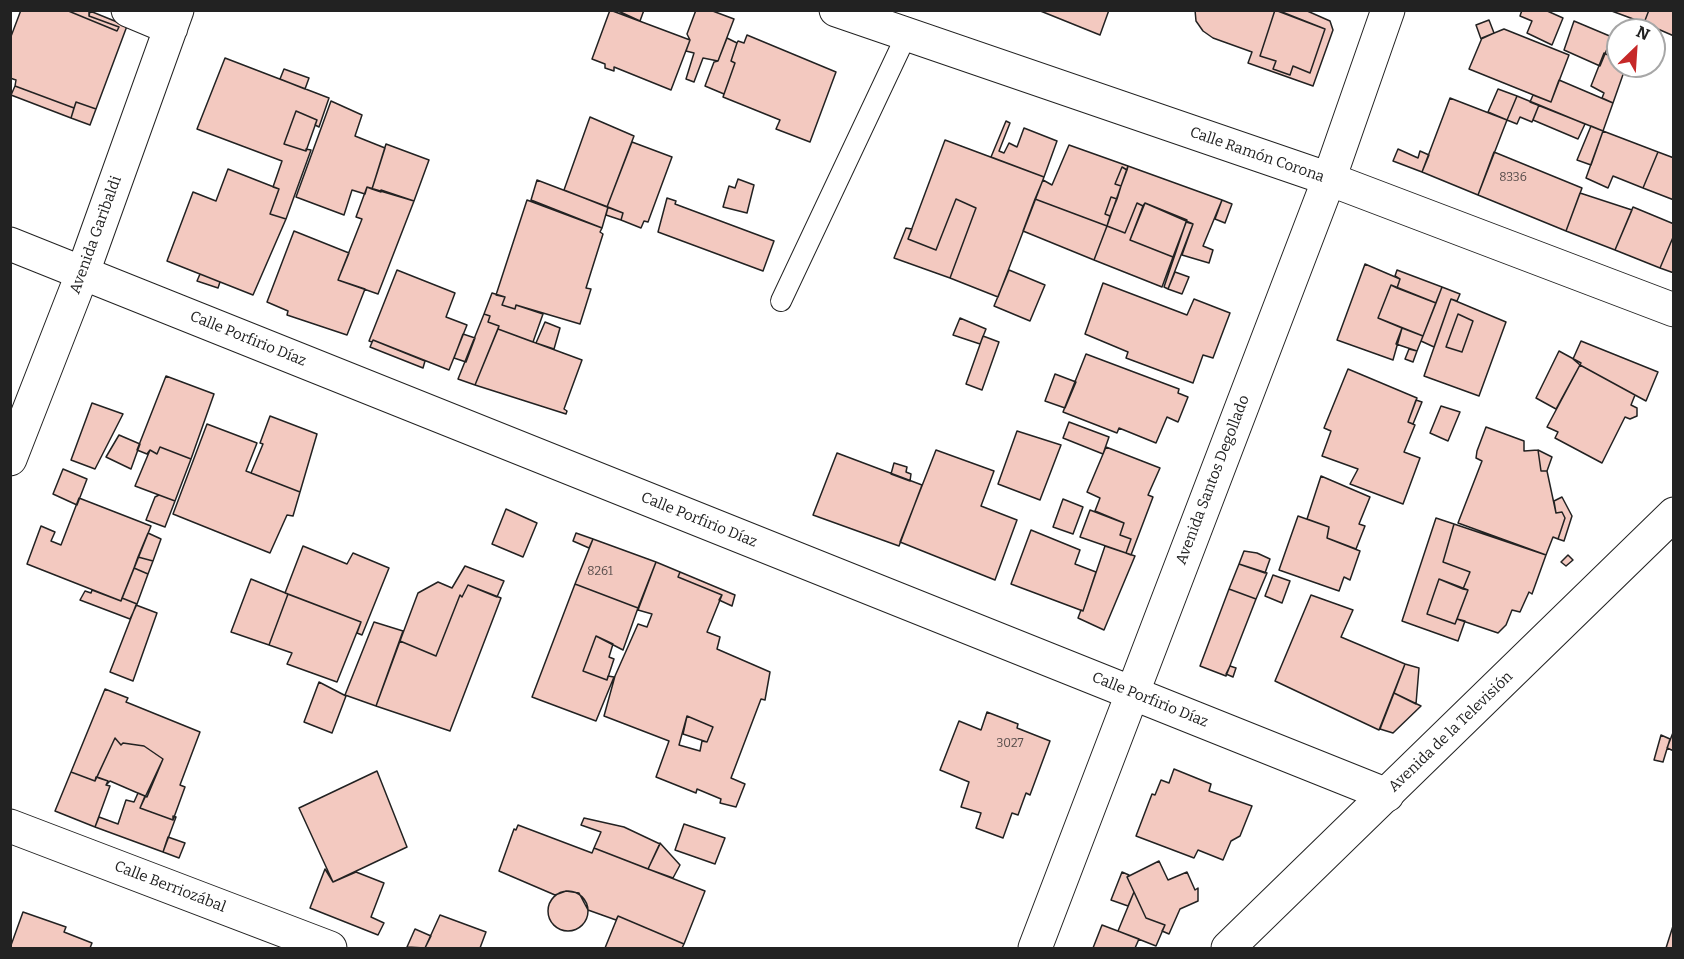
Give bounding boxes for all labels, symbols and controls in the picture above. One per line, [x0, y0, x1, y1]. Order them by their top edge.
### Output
north arrow [1606, 18, 1666, 78]
text: N [1633, 22, 1653, 44]
street label: Calle Ramón Corona [1187, 124, 1327, 186]
house number: 8336 [1499, 171, 1527, 185]
street label: Avenida Garibaldi [66, 174, 126, 296]
street label: Calle Porfirio Díaz [187, 307, 309, 371]
street label: Avenida Santos Degollado [1172, 393, 1254, 567]
street label: Calle Porfirio Díaz [638, 488, 760, 552]
house number: 8261 [587, 565, 613, 579]
street label: Calle Porfirio Díaz [1089, 668, 1211, 732]
street label: Avenida de la Televisión [1385, 668, 1517, 796]
house number: 3027 [997, 737, 1023, 751]
street label: Calle Berriozábal [112, 858, 228, 916]

